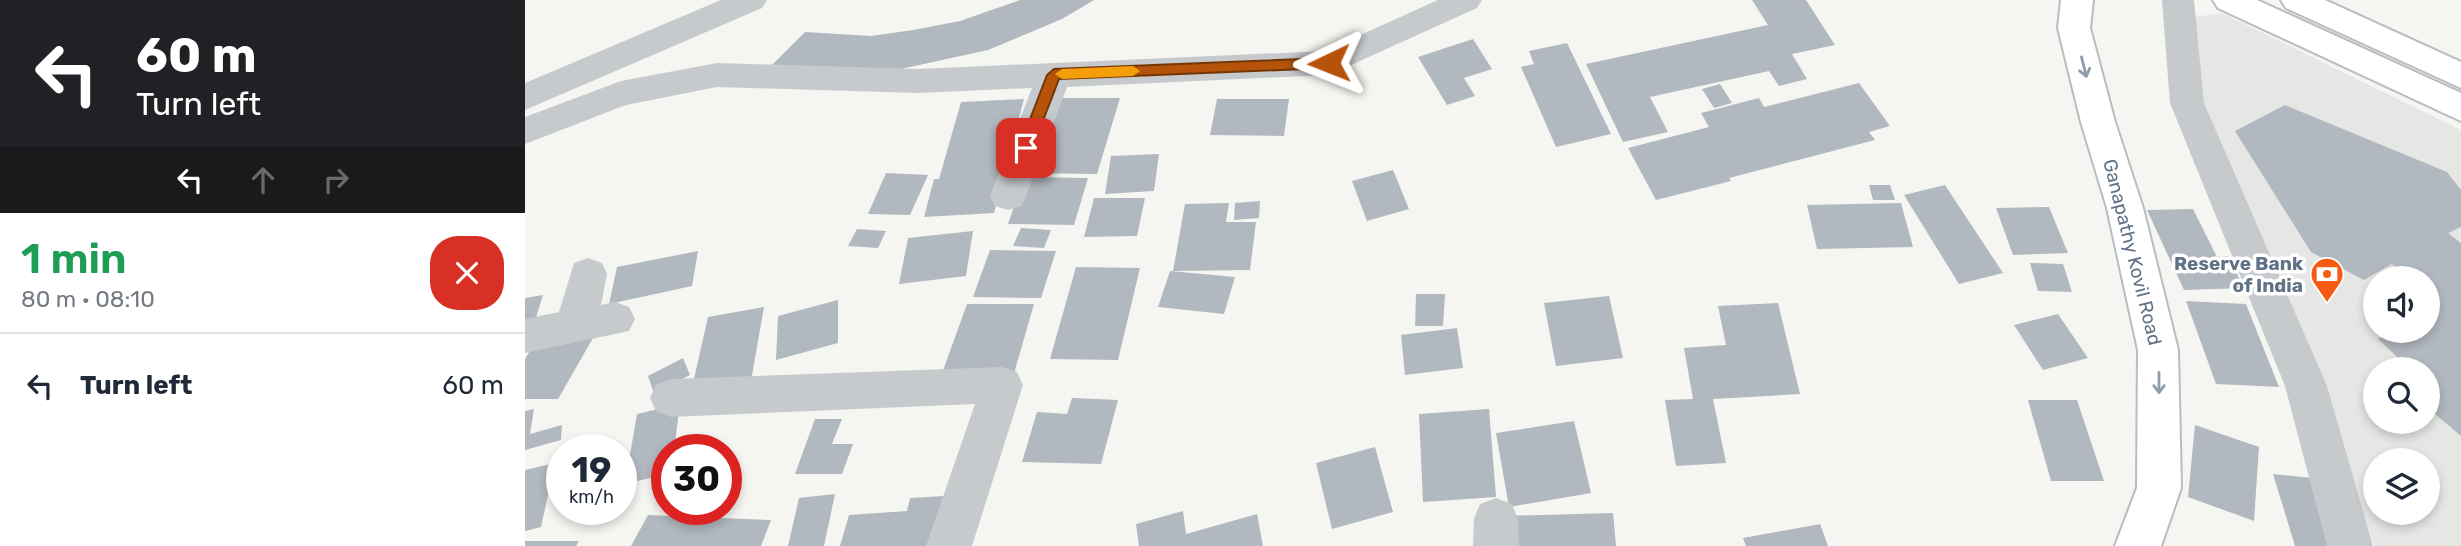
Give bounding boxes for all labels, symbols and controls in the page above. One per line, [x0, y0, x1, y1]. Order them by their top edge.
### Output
text: 60 m [136, 26, 257, 84]
position arrow [1292, 26, 1366, 100]
icon: left [21, 28, 112, 119]
one-way arrow [2078, 55, 2091, 78]
text: Turn left [136, 85, 261, 123]
pin [996, 118, 1056, 178]
icon: arrive [1007, 129, 1045, 167]
street label: Ganapathy Kovil Road [2098, 157, 2167, 348]
icon: left [171, 161, 209, 199]
icon: ahead [244, 161, 282, 199]
icon: right [317, 161, 355, 199]
text: 1 min [21, 234, 127, 284]
button: close [430, 236, 504, 310]
place label: Reserve Bank of India [2174, 252, 2303, 297]
bank icon: Reserve Bank of India [2308, 255, 2346, 304]
map controls [2363, 266, 2440, 525]
button: sound [2363, 266, 2440, 343]
text: 80 m · 08:10 [21, 285, 155, 313]
button: search [2363, 357, 2440, 434]
icon: left [21, 367, 59, 405]
text: Turn left [80, 370, 192, 401]
text: 60 m [442, 370, 504, 401]
one-way arrow [2152, 371, 2166, 394]
speed limit sign: 30 [651, 434, 742, 525]
button: layers [2363, 448, 2440, 525]
text: 19 [572, 449, 611, 491]
text: km/h [569, 486, 614, 508]

